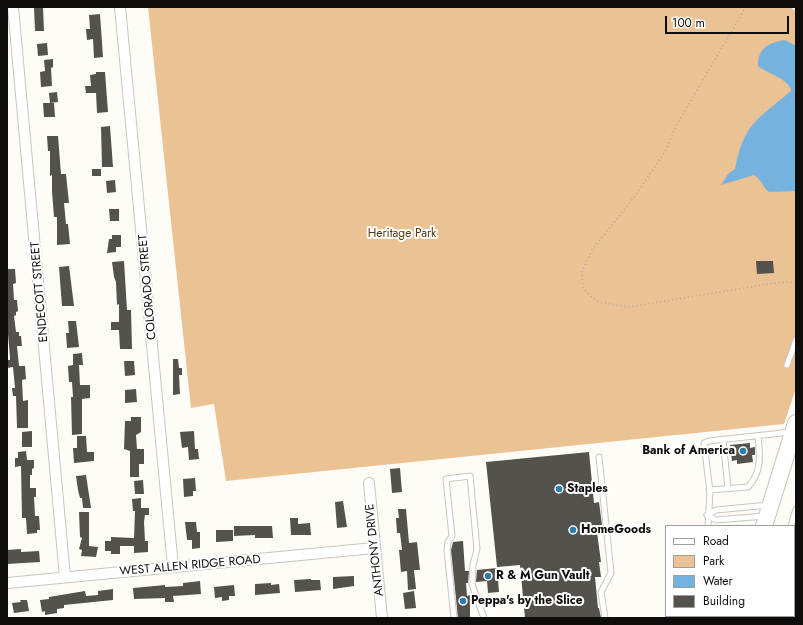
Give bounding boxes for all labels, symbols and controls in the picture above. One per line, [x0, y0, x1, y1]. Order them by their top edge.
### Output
scale bar [667, 8, 791, 34]
text: 100 m [672, 14, 705, 32]
park label: Heritage Park [368, 227, 436, 241]
street label: COLORADO STREET [136, 234, 160, 340]
street label: ENDECOTT STREET [28, 241, 52, 343]
place label: Bank of America [642, 444, 735, 458]
marker: Bank of America [738, 446, 748, 456]
place label: Staples [567, 482, 608, 496]
marker: Staples [554, 484, 564, 494]
street label: ANTHONY DRIVE [363, 503, 387, 597]
place label: HomeGoods [581, 523, 651, 537]
marker: HomeGoods [568, 525, 578, 535]
legend [665, 525, 795, 617]
text: Road [703, 532, 729, 550]
text: Park [703, 552, 724, 570]
street label: WEST ALLEN RIDGE ROAD [119, 553, 261, 579]
place label: R & M Gun Vault [496, 569, 589, 583]
marker: R & M Gun Vault [483, 571, 493, 581]
text: Water [703, 572, 733, 590]
text: Building [703, 592, 745, 610]
place label: Peppa's by the Slice [471, 594, 583, 608]
marker: Peppa's by the Slice [458, 596, 468, 606]

